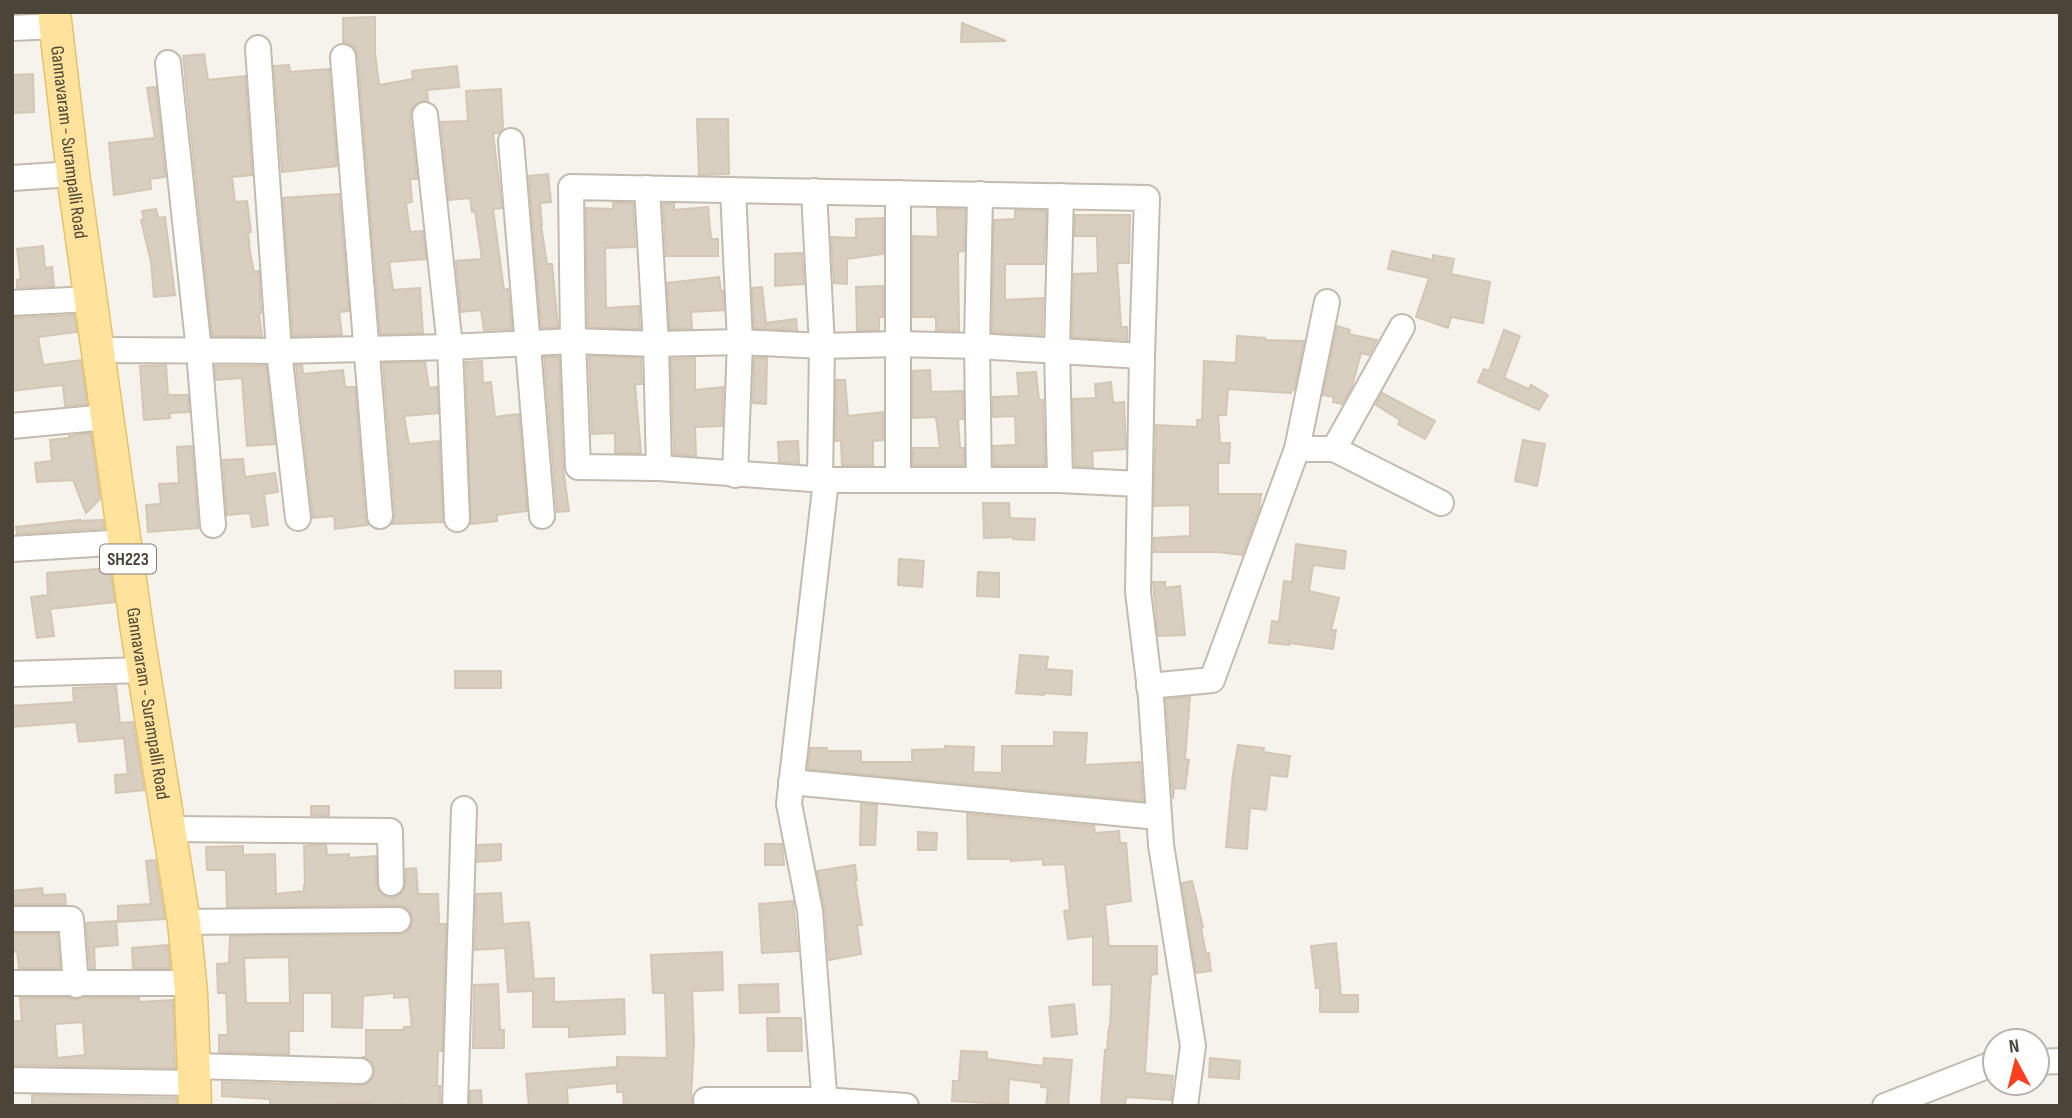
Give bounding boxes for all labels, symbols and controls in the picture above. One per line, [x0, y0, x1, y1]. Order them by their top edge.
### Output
street label: Gannavaram - Surampalli Road [45, 45, 92, 240]
road number: SH223 [100, 544, 156, 574]
street label: Gannavaram - Surampalli Road [121, 606, 174, 801]
north arrow [1981, 1027, 2051, 1097]
text: N [2008, 1035, 2021, 1059]

